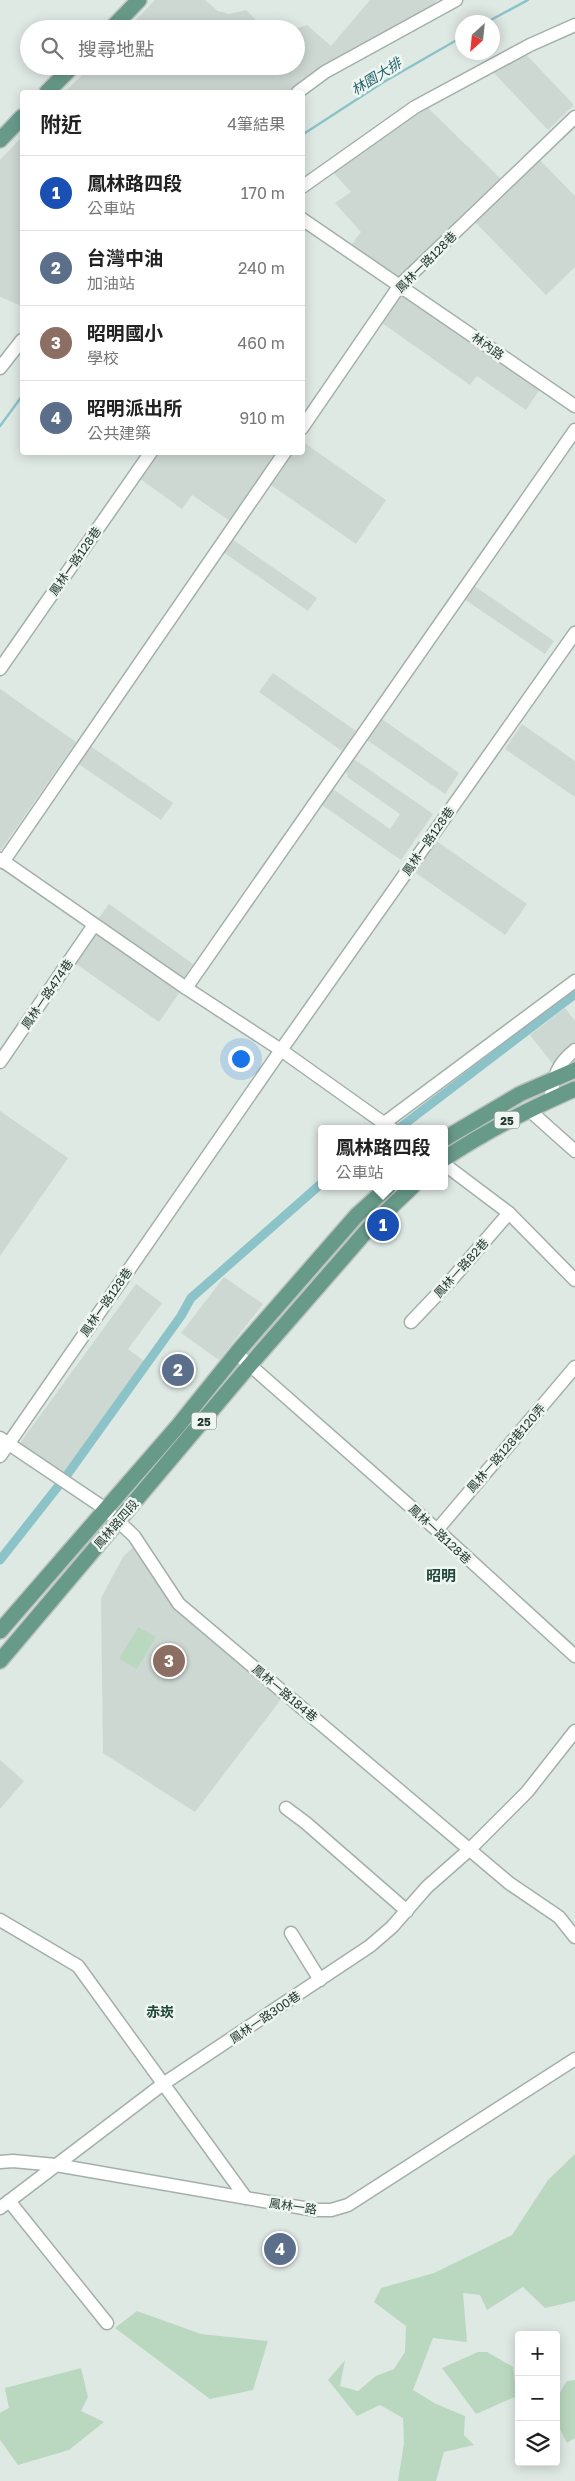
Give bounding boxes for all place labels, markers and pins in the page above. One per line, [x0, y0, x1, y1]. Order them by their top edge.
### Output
pin: 1 [367, 1206, 399, 1244]
pin: 2 [162, 1351, 194, 1389]
pin: 3 [153, 1642, 185, 1680]
pin: 4 [264, 2230, 296, 2268]

